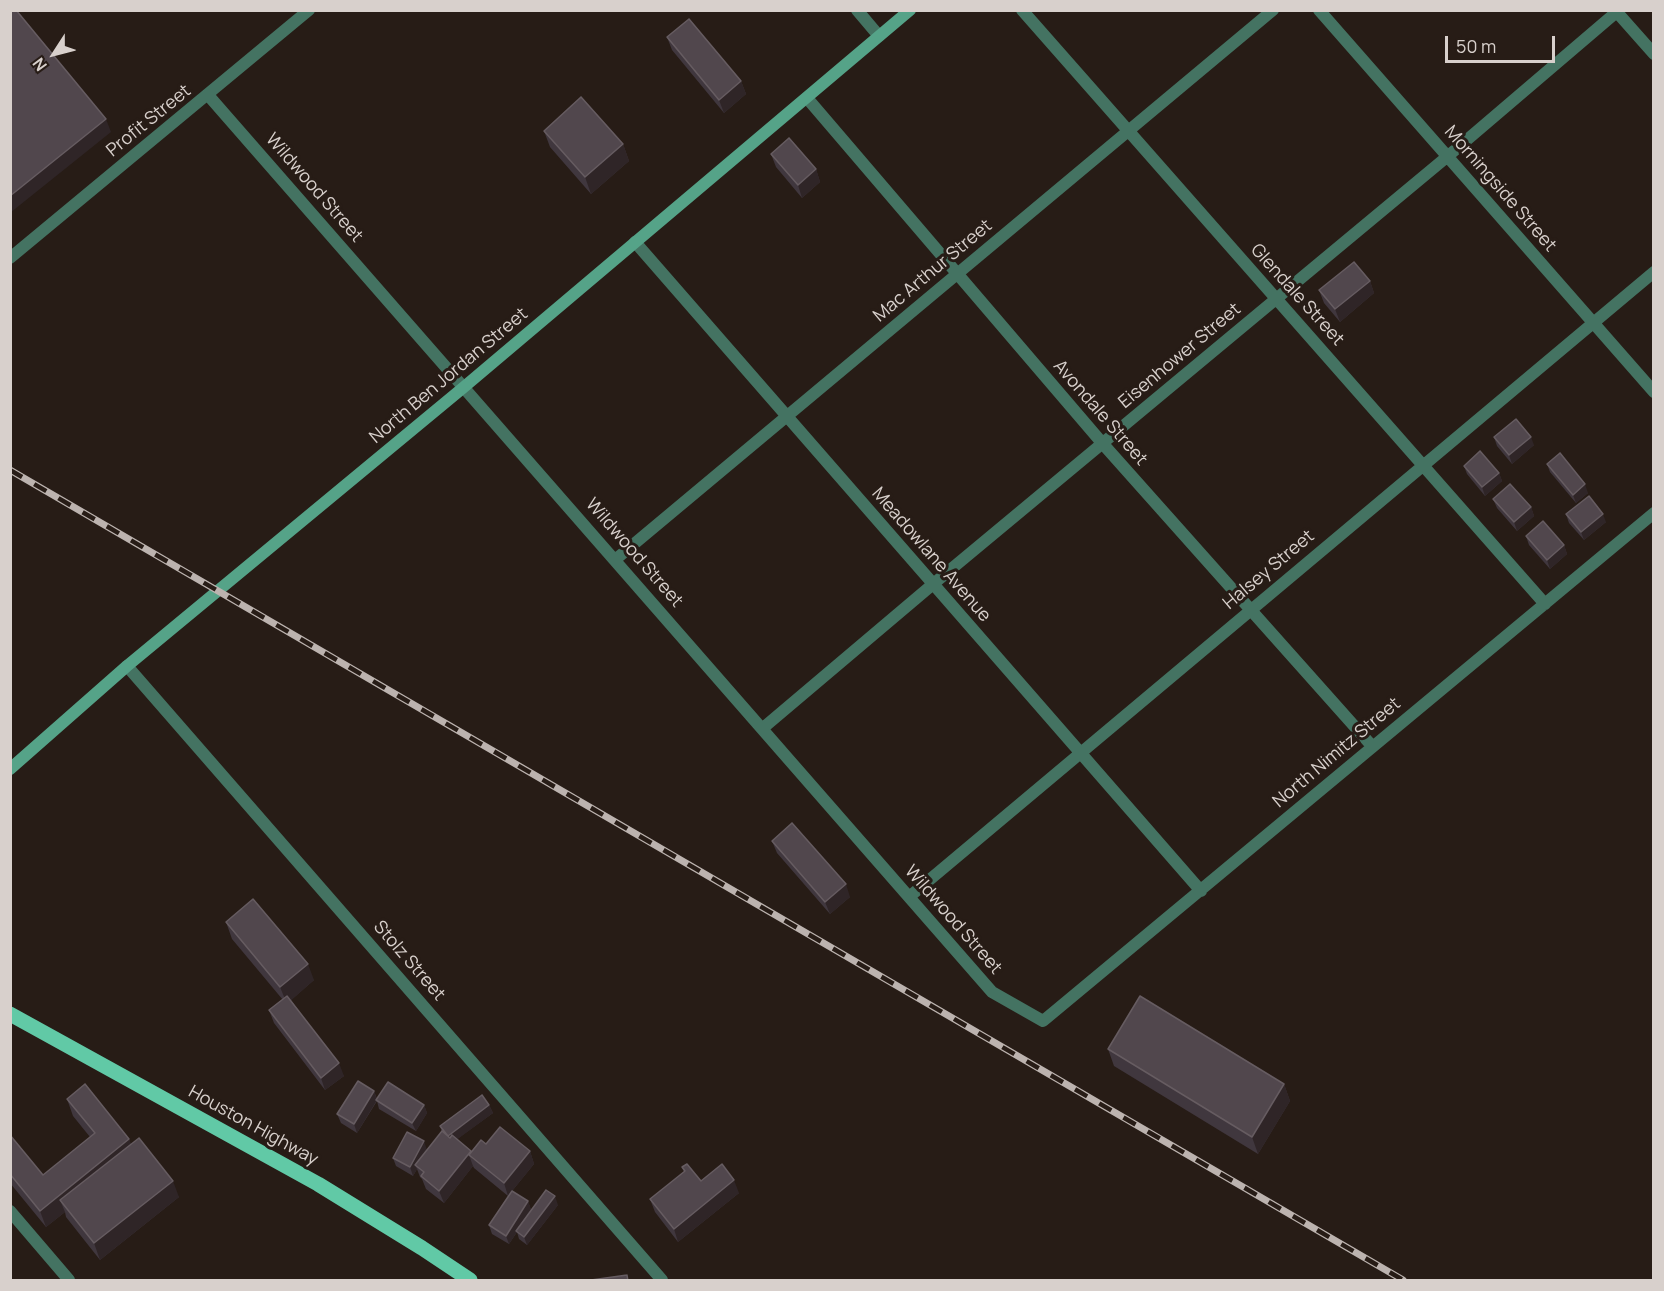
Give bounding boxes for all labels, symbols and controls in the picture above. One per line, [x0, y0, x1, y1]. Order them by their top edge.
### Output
north arrow [24, 24, 84, 84]
scale bar [1448, 24, 1558, 62]
text: 50 m [1456, 34, 1496, 58]
text: N [27, 53, 52, 76]
street label: Profit Street [102, 80, 196, 162]
street label: Morningside Street [1439, 122, 1561, 256]
street label: Wildwood Street [261, 129, 367, 247]
street label: Mac Arthur Street [869, 215, 997, 327]
street label: Glendale Street [1246, 240, 1348, 350]
street label: Eisenhower Street [1115, 299, 1245, 413]
street label: North Ben Jordan Street [366, 304, 532, 448]
street label: Avondale Street [1048, 356, 1152, 470]
street label: Meadowlane Avenue [867, 483, 995, 627]
street label: Wildwood Street [581, 494, 687, 612]
street label: Halsey Street [1219, 526, 1319, 614]
street label: North Nimitz Street [1269, 693, 1405, 813]
street label: Wildwood Street [900, 861, 1006, 979]
street label: Stolz Street [368, 917, 450, 1005]
street label: Houston Highway [184, 1081, 322, 1171]

